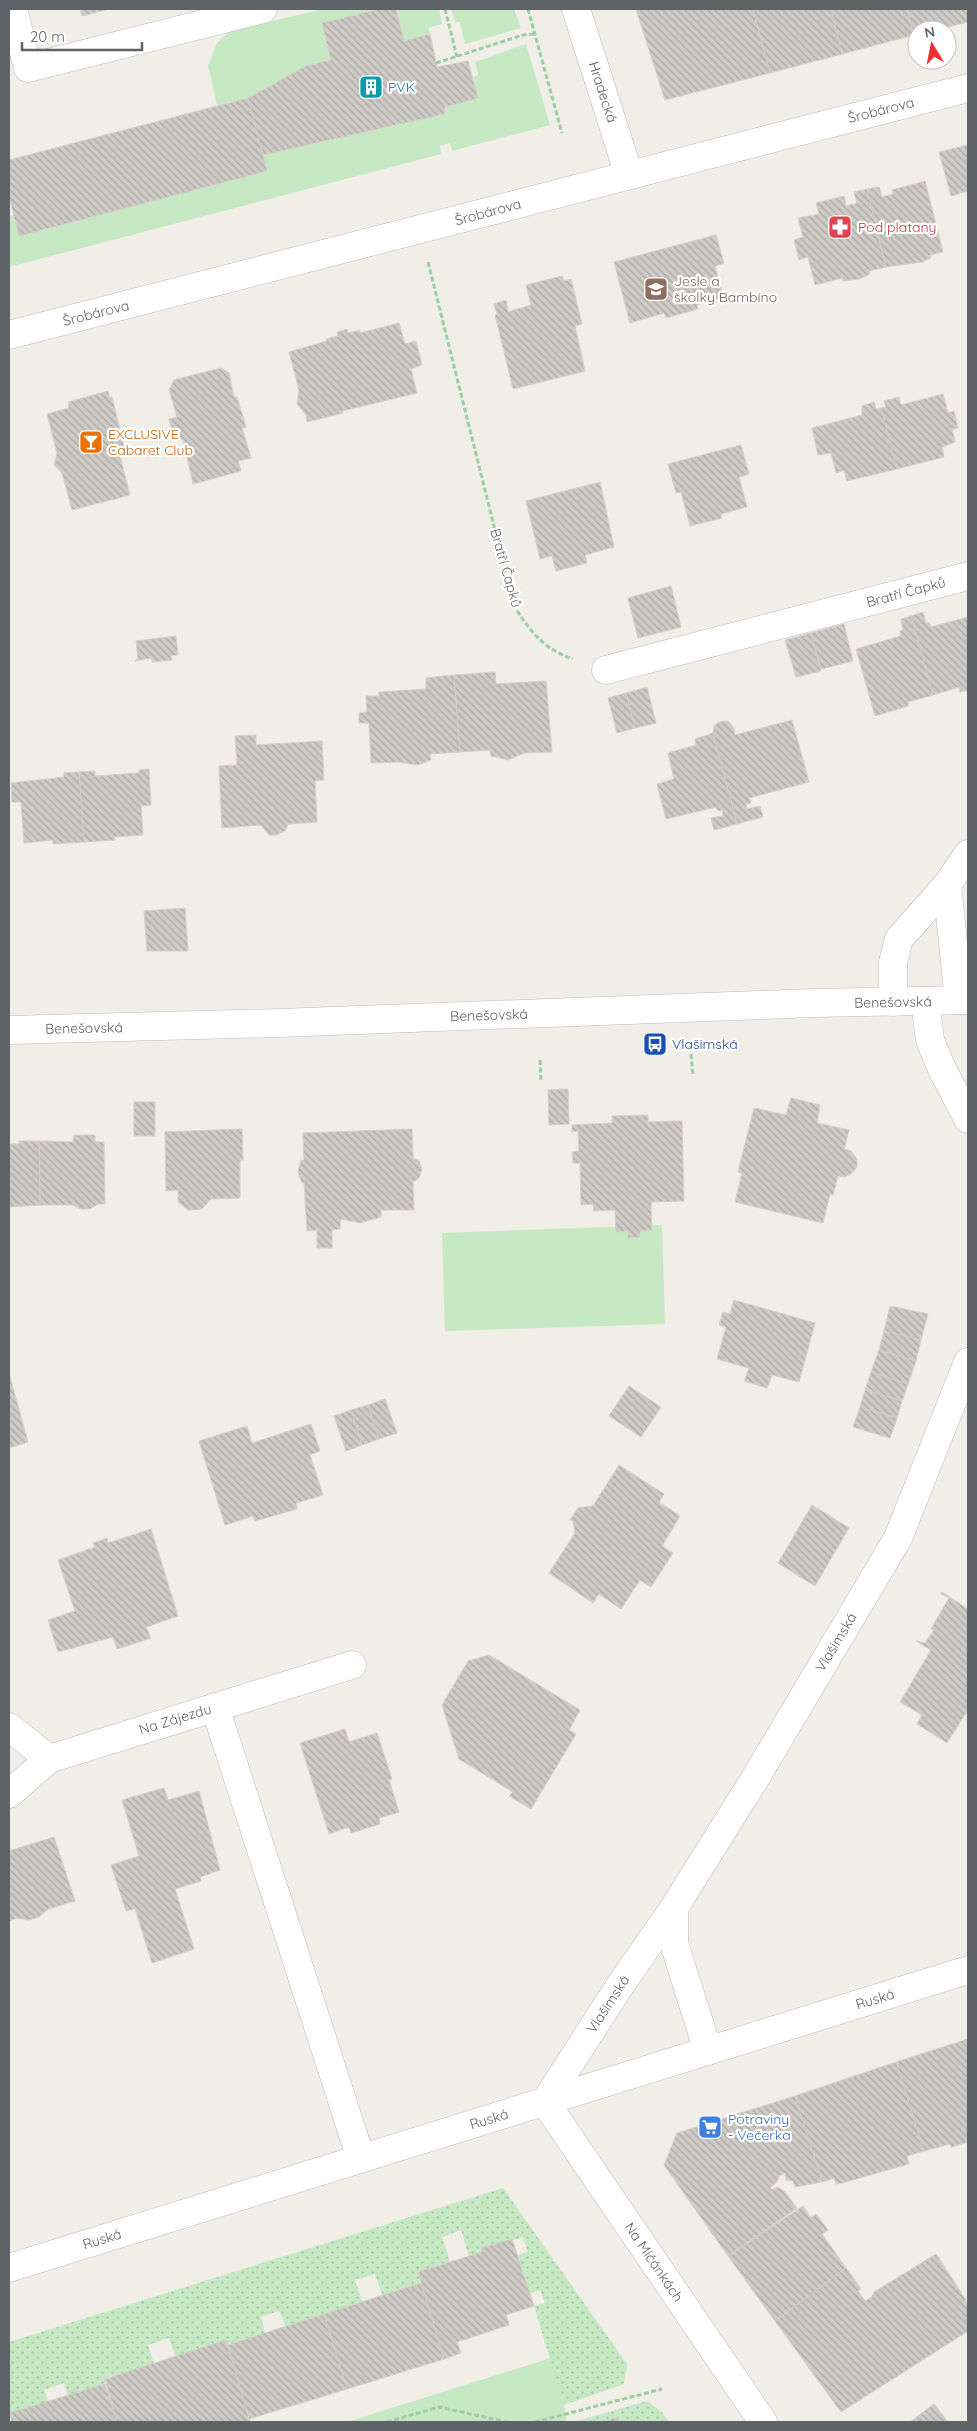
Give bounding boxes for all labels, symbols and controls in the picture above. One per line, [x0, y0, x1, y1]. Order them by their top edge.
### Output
scale bar [22, 20, 142, 52]
north arrow [907, 20, 957, 70]
text: N [923, 22, 936, 42]
text: 20 m [30, 27, 65, 46]
street label: Hradecká [585, 59, 621, 125]
building icon: PVK [358, 74, 384, 100]
place label: PVK [388, 78, 415, 96]
street label: Šrobárova [846, 93, 916, 127]
street label: Šrobárova [453, 195, 523, 229]
pharmacy icon: Pod platany [827, 214, 853, 240]
place label: Pod platany [858, 218, 936, 236]
place label: Jesle a školky Bambíno [674, 272, 777, 306]
school or university icon: Jesle a školky Bambíno [643, 276, 669, 302]
street label: Šrobárova [61, 296, 131, 330]
place label: EXCLUSIVE Cabaret Club [108, 425, 193, 459]
bar icon: EXCLUSIVE Cabaret Club [78, 429, 104, 455]
street label: Bratří Čapků [486, 526, 526, 610]
street label: Bratří Čapků [864, 573, 948, 611]
street label: Benešovská [854, 992, 932, 1012]
street label: Benešovská [450, 1005, 528, 1025]
street label: Benešovská [45, 1018, 123, 1038]
bus stop icon: Vlašimská [642, 1031, 668, 1057]
place label: Vlašimská [672, 1035, 738, 1053]
street label: Vlašimská [811, 1609, 861, 1675]
street label: Na Zájezdu [137, 1699, 213, 1739]
street label: Vlašimská [583, 1971, 633, 2037]
street label: Ruská [853, 1985, 897, 2013]
street label: Ruská [467, 2105, 511, 2133]
place label: Potraviny - Večerka [728, 2110, 791, 2144]
supermarket icon: Potraviny - Večerka [697, 2114, 723, 2140]
street label: Na Míčánkách [621, 2219, 687, 2305]
street label: Ruská [80, 2225, 124, 2253]

